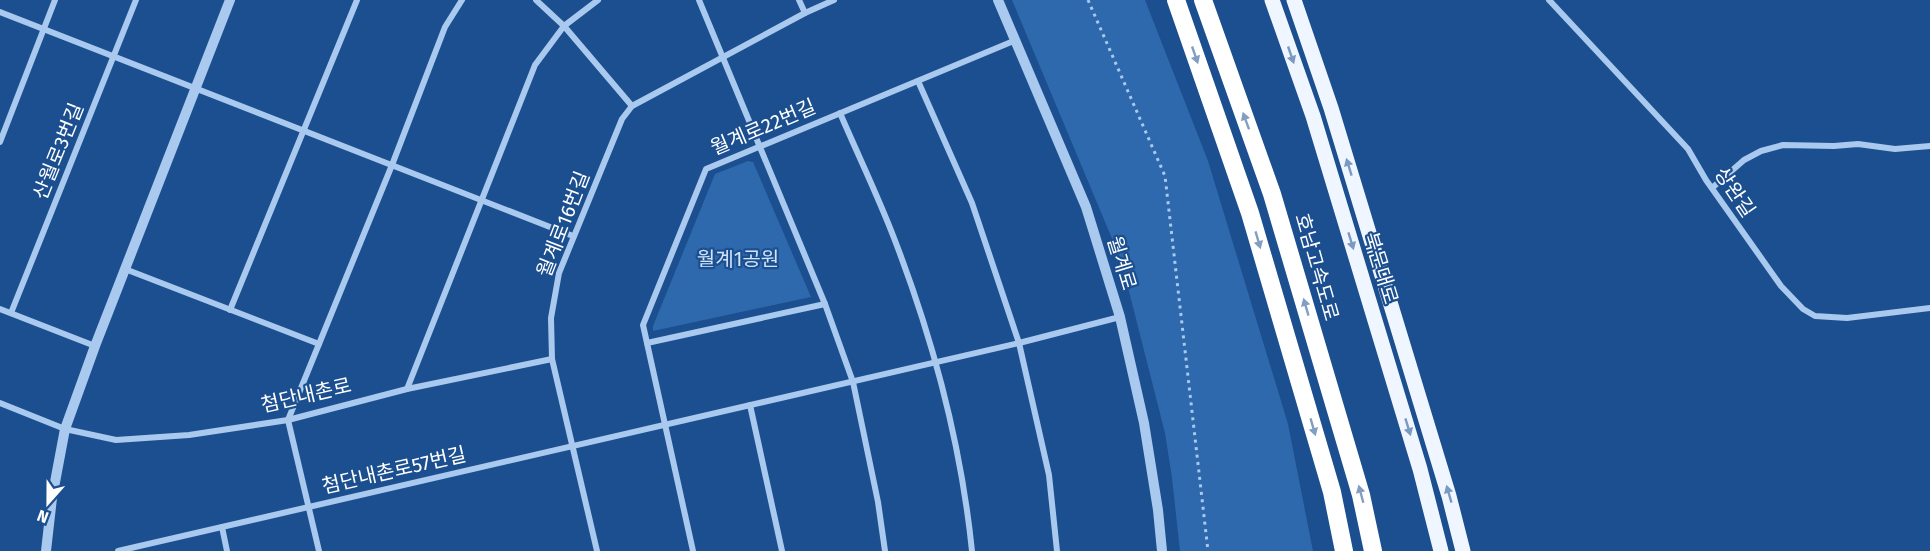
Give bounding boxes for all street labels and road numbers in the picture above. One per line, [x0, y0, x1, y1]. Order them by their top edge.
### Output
street label: 월계로22번길 [707, 94, 819, 160]
street label: 산월로3번길 [28, 99, 88, 203]
street label: 상완길 [1710, 162, 1760, 222]
street label: 월계로16번길 [532, 168, 594, 280]
street label: 호남고속도로 [1290, 211, 1344, 323]
street label: 북문대로 [1359, 229, 1403, 307]
street label: 월계로 [1102, 233, 1142, 293]
street label: 첨단내촌로 [258, 373, 354, 417]
street label: 첨단내촌로57번길 [320, 442, 468, 498]

